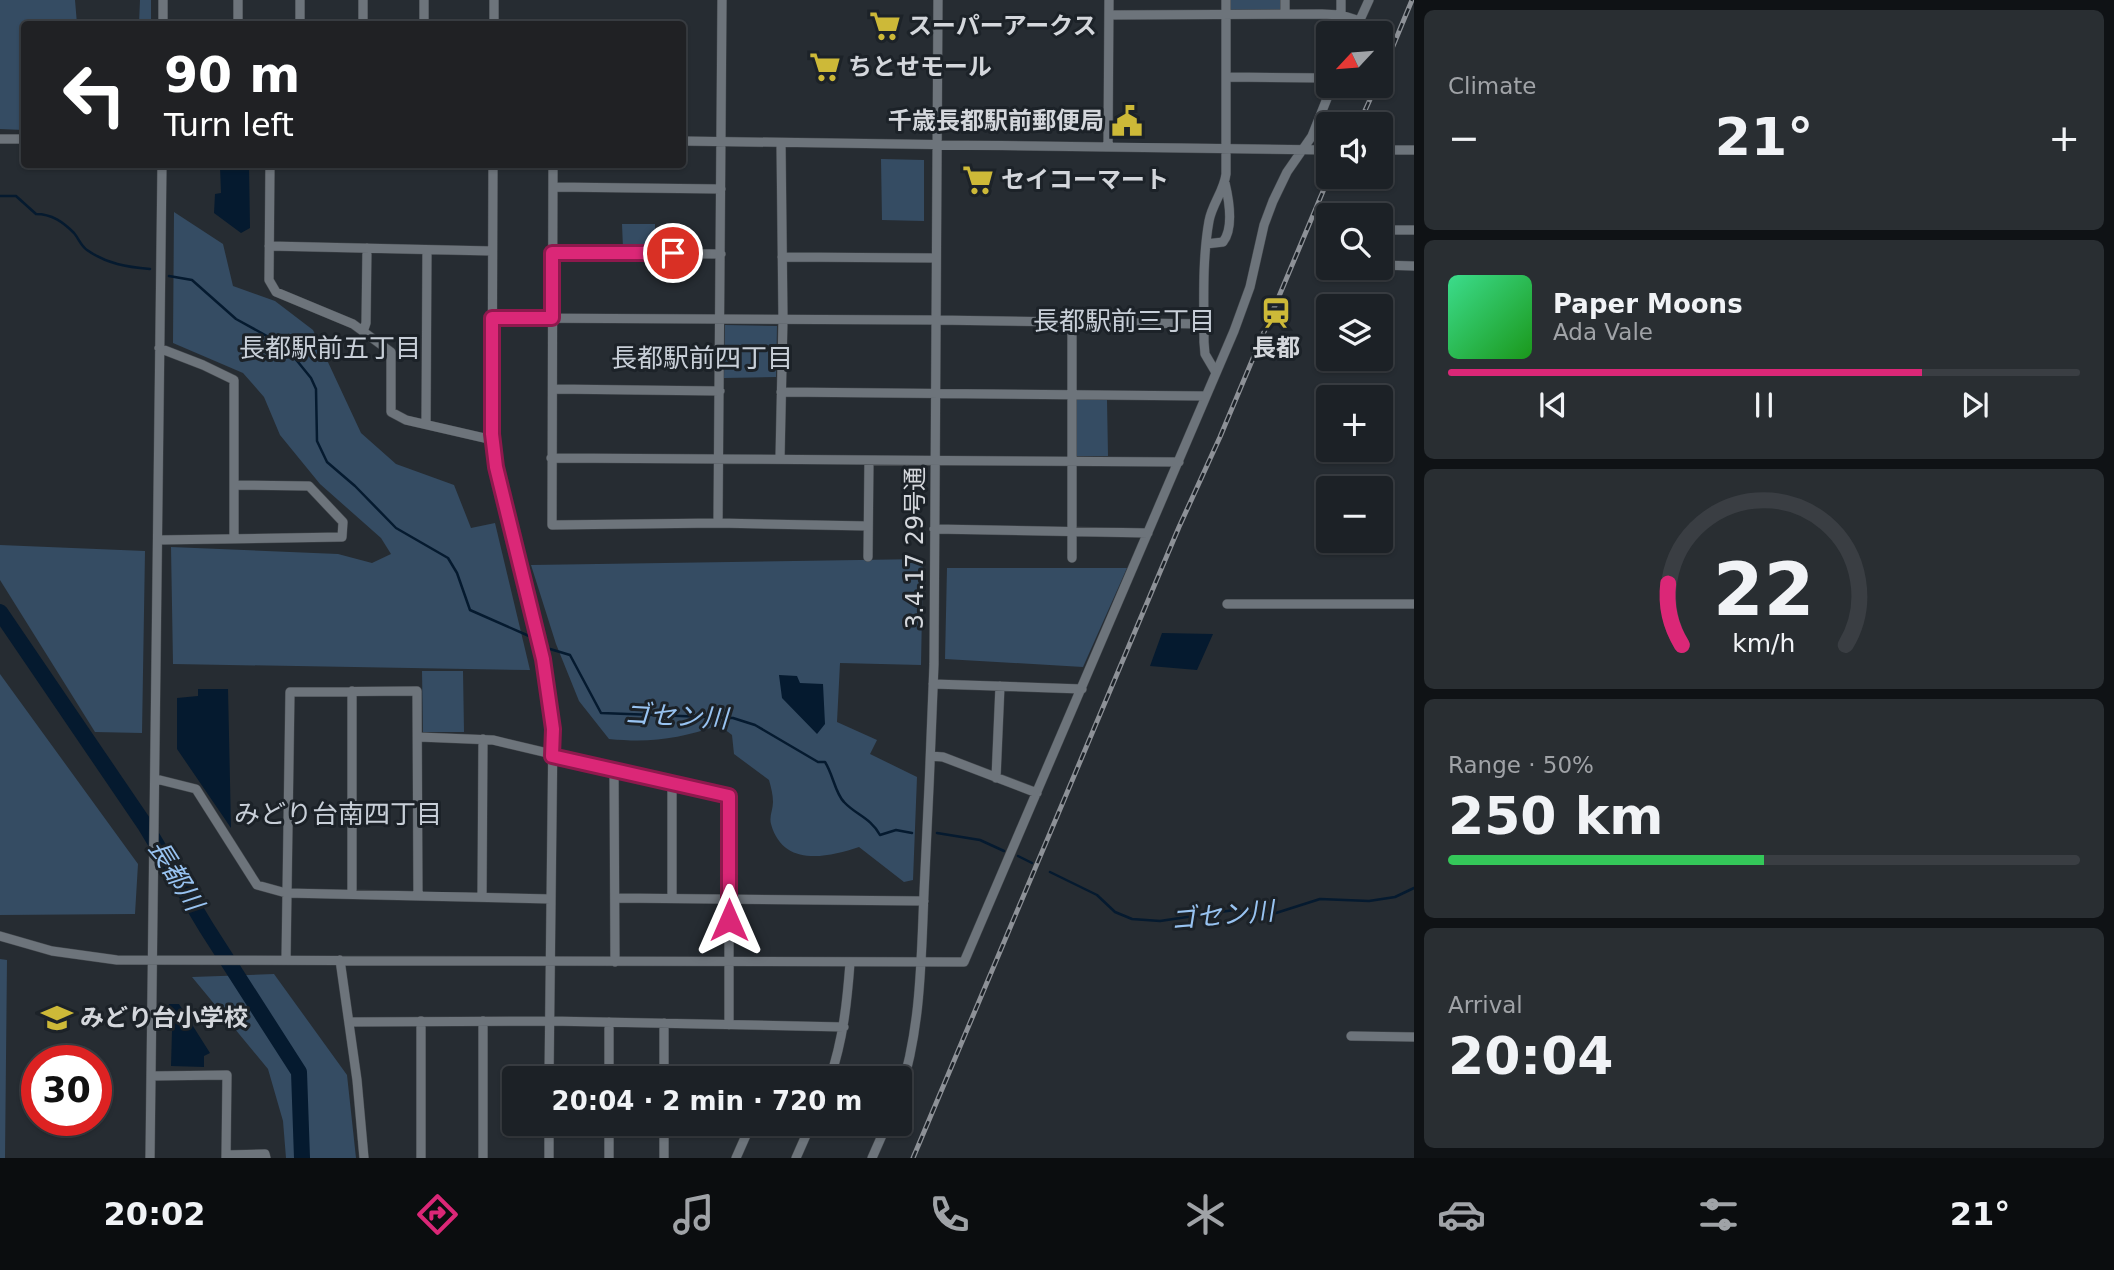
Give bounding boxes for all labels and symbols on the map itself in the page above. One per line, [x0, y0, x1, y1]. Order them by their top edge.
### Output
supermarket icon: スーパーアークス [868, 9, 902, 43]
place label: スーパーアークス [908, 12, 1097, 40]
north arrow [1316, 21, 1393, 98]
supermarket icon: ちとせモール [808, 50, 842, 84]
place label: ちとせモール [848, 53, 992, 81]
public building icon: 千歳長都駅前郵便局 [1110, 104, 1144, 138]
place label: 千歳長都駅前郵便局 [888, 107, 1104, 135]
supermarket icon: セイコーマート [961, 163, 995, 197]
place label: セイコーマート [1001, 166, 1169, 194]
pin [643, 223, 703, 283]
station icon: 長都 [1259, 296, 1293, 330]
district label: 長都駅前三丁目 [1033, 306, 1215, 336]
district label: 長都駅前五丁目 [239, 333, 421, 363]
place label: 長都 [1252, 334, 1300, 362]
district label: 長都駅前四丁目 [611, 343, 793, 373]
street label: 3.4.17 29号通 [901, 467, 929, 629]
water label: ゴセン川 [623, 698, 732, 734]
district label: みどり台南四丁目 [234, 799, 442, 829]
water label: 長都川 [143, 834, 211, 919]
position arrow [692, 883, 766, 957]
water label: ゴセン川 [1169, 895, 1278, 934]
school or university icon: みどり台小学校 [40, 1001, 74, 1035]
place label: みどり台小学校 [80, 1004, 248, 1032]
speed limit sign: 30 [21, 1045, 112, 1136]

